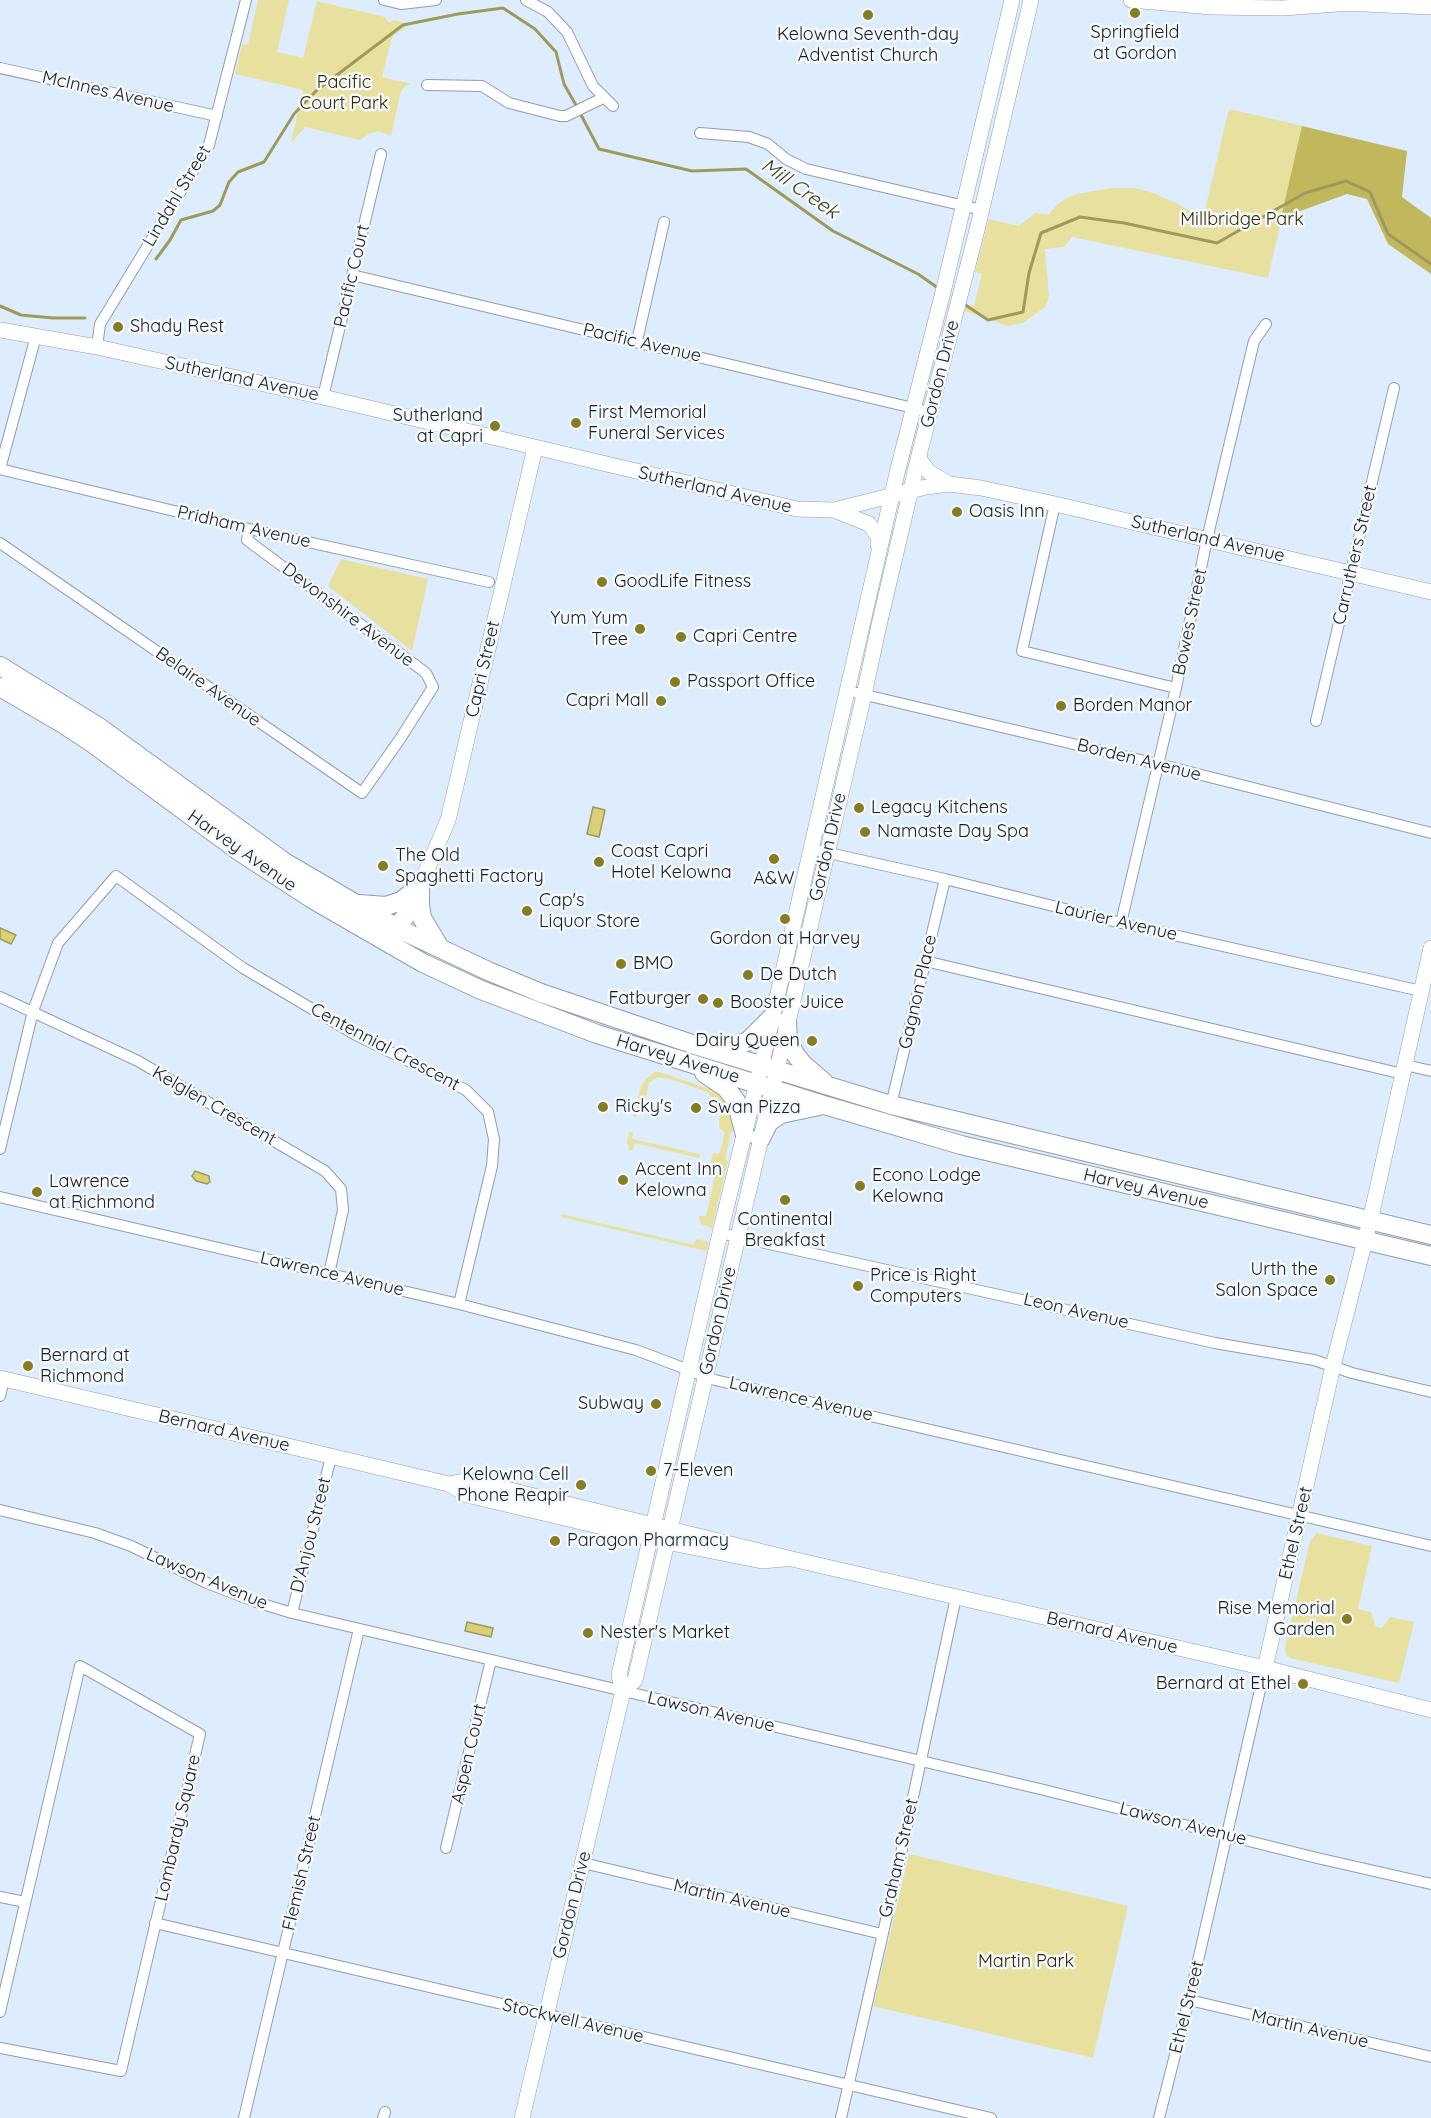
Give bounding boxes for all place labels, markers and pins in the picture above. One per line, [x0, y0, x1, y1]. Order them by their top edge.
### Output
marker: Springfield at Gordon [1128, 6, 1142, 20]
marker: Kelowna Seventh-day Adventist Church [861, 8, 875, 22]
place label: Springfield at Gordon [1091, 22, 1179, 64]
place label: Kelowna Seventh-day Adventist Church [777, 24, 959, 66]
place label: Shady Rest [130, 316, 224, 338]
marker: Shady Rest [111, 320, 125, 334]
place label: First Memorial Funeral Services [588, 402, 725, 444]
place label: Sutherland at Capri [393, 405, 483, 448]
marker: First Memorial Funeral Services [569, 416, 583, 430]
marker: Sutherland at Capri [488, 419, 502, 433]
place label: Oasis Inn [969, 501, 1045, 523]
marker: Oasis Inn [950, 505, 964, 519]
place label: GoodLife Fitness [614, 571, 751, 593]
marker: GoodLife Fitness [595, 575, 609, 589]
place label: Yum Yum Tree [550, 608, 628, 650]
marker: Yum Yum Tree [633, 622, 647, 636]
place label: Capri Centre [693, 626, 797, 648]
marker: Capri Centre [674, 630, 688, 644]
place label: Passport Office [687, 671, 815, 693]
marker: Passport Office [668, 675, 682, 689]
place label: Capri Mall [566, 690, 649, 712]
marker: Capri Mall [654, 694, 668, 708]
place label: Borden Manor [1073, 695, 1193, 717]
marker: Borden Manor [1054, 699, 1068, 713]
place label: Legacy Kitchens [871, 797, 1008, 819]
marker: Legacy Kitchens [852, 801, 866, 815]
place label: Namaste Day Spa [877, 821, 1029, 843]
marker: Namaste Day Spa [858, 825, 872, 839]
place label: Coast Capri Hotel Kelowna [611, 841, 732, 884]
place label: The Old Spaghetti Factory [395, 845, 544, 888]
marker: A&W [767, 852, 781, 866]
marker: Coast Capri Hotel Kelowna [592, 855, 606, 869]
marker: The Old Spaghetti Factory [376, 859, 390, 873]
place label: A&W [753, 868, 795, 890]
place label: Cap's Liquor Store [539, 890, 640, 932]
marker: Cap's Liquor Store [520, 904, 534, 918]
marker: Gordon at Harvey [778, 912, 792, 926]
place label: Gordon at Harvey [710, 928, 860, 950]
place label: BMO [633, 953, 673, 975]
marker: BMO [614, 957, 628, 971]
place label: De Dutch [760, 964, 837, 986]
marker: De Dutch [741, 968, 755, 982]
place label: Fatburger [608, 988, 691, 1010]
marker: Fatburger [696, 992, 710, 1006]
place label: Booster Juice [730, 992, 844, 1014]
marker: Booster Juice [711, 996, 725, 1010]
place label: Dairy Queen [695, 1030, 800, 1052]
marker: Dairy Queen [805, 1034, 819, 1048]
place label: Ricky's [615, 1096, 672, 1118]
place label: Swan Pizza [708, 1097, 801, 1119]
marker: Ricky's [596, 1100, 610, 1114]
marker: Swan Pizza [689, 1101, 703, 1115]
place label: Accent Inn Kelowna [635, 1159, 722, 1202]
place label: Econo Lodge Kelowna [872, 1165, 981, 1208]
place label: Lawrence at Richmond [49, 1171, 155, 1214]
marker: Accent Inn Kelowna [616, 1173, 630, 1187]
marker: Econo Lodge Kelowna [853, 1179, 867, 1193]
marker: Lawrence at Richmond [30, 1185, 44, 1199]
marker: Continental Breakfast [778, 1193, 792, 1207]
place label: Continental Breakfast [737, 1209, 833, 1252]
place label: Urth the Salon Space [1215, 1259, 1318, 1302]
place label: Price is Right Computers [870, 1265, 977, 1308]
marker: Urth the Salon Space [1323, 1273, 1337, 1287]
marker: Price is Right Computers [851, 1279, 865, 1293]
place label: Bernard at Richmond [40, 1345, 129, 1388]
marker: Bernard at Richmond [21, 1359, 35, 1373]
place label: Subway [578, 1393, 644, 1415]
marker: Subway [649, 1397, 663, 1411]
place label: 7-Eleven [663, 1460, 734, 1482]
place label: Kelowna Cell Phone Reapir [457, 1464, 569, 1506]
marker: 7-Eleven [644, 1464, 658, 1478]
marker: Kelowna Cell Phone Reapir [574, 1478, 588, 1492]
place label: Paragon Pharmacy [567, 1530, 729, 1552]
marker: Paragon Pharmacy [548, 1534, 562, 1548]
place label: Rise Memorial Garden [1217, 1598, 1335, 1640]
marker: Rise Memorial Garden [1340, 1612, 1354, 1626]
place label: Nester's Market [600, 1622, 730, 1644]
marker: Nester's Market [581, 1626, 595, 1640]
place label: Bernard at Ethel [1156, 1673, 1291, 1695]
marker: Bernard at Ethel [1296, 1677, 1310, 1691]

